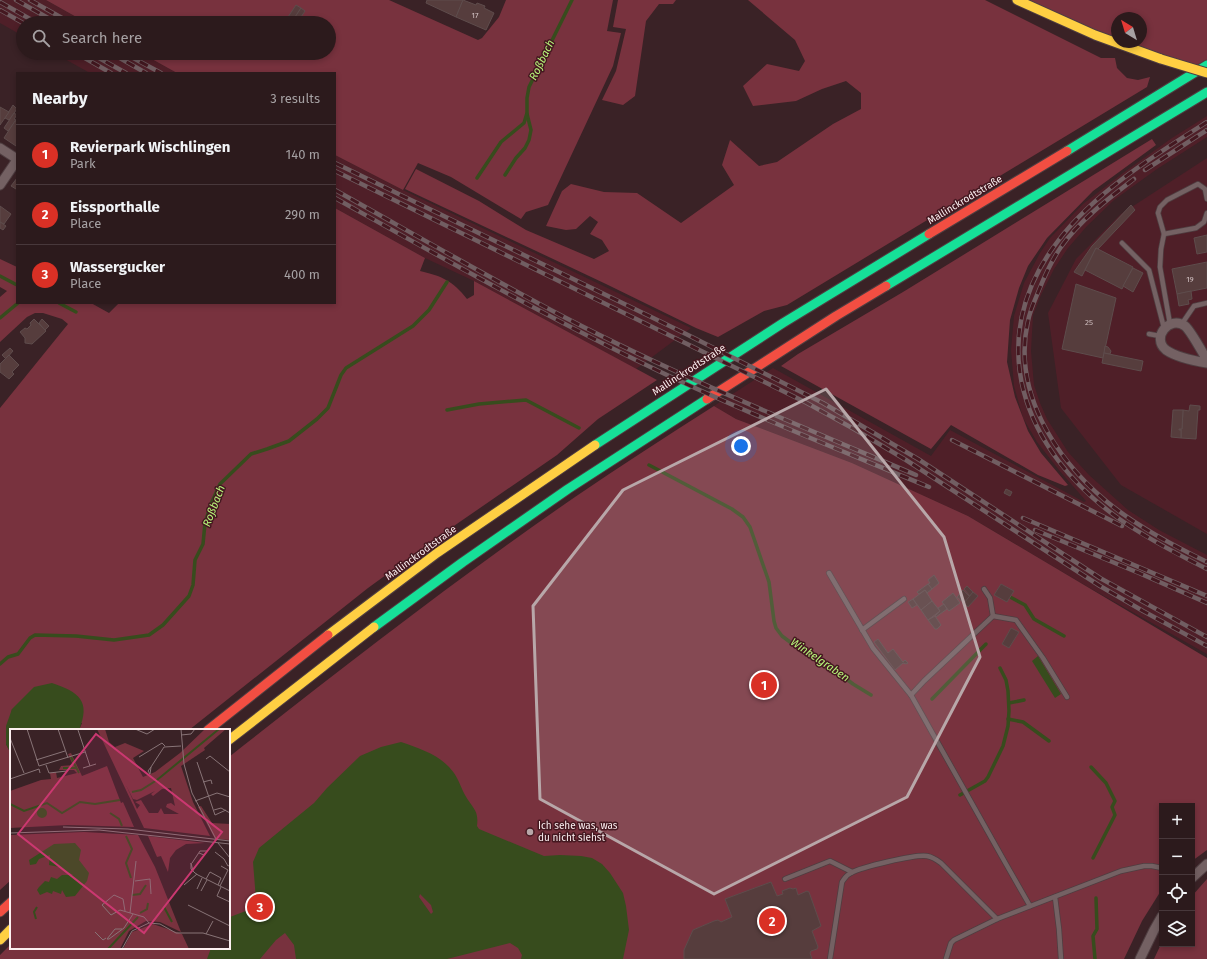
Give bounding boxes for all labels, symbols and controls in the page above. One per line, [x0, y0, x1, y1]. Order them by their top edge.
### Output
house number: 17 [471, 11, 479, 20]
north arrow [1111, 12, 1147, 48]
search box [16, 16, 336, 60]
icon: search [30, 27, 52, 49]
text: Search here [62, 29, 142, 47]
water label: Roßbach [527, 38, 557, 82]
text: Nearby [32, 88, 87, 109]
text: 3 results [270, 91, 320, 106]
text: Revierpark Wischlingen [70, 138, 231, 156]
text: 1 [42, 147, 48, 162]
text: 140 m [286, 147, 320, 162]
text: Park [70, 156, 96, 171]
street label: Mallinckrodtstraße [925, 173, 1005, 227]
text: Eissporthalle [70, 198, 160, 216]
text: 2 [42, 207, 48, 222]
text: 290 m [285, 207, 320, 222]
text: Place [70, 216, 101, 231]
text: Wassergucker [70, 258, 165, 276]
text: 3 [42, 267, 48, 282]
text: 400 m [284, 267, 320, 282]
house number: 19 [1186, 275, 1194, 284]
text: Place [70, 276, 101, 291]
house number: 25 [1085, 318, 1093, 327]
street label: Mallinckrodtstraße [650, 342, 728, 398]
your location [731, 436, 751, 456]
water label: Roßbach [200, 483, 228, 529]
street label: Mallinckrodtstraße [383, 523, 459, 583]
water label: Winkelgraben [788, 636, 852, 684]
pin: 1 [751, 670, 777, 700]
inset map [10, 729, 230, 949]
map controls [1159, 803, 1195, 947]
button: + [1159, 803, 1195, 839]
place label: Ich sehe was, was du nicht siehst [538, 820, 618, 844]
marker: Ich sehe was, was du nicht siehst [525, 827, 535, 837]
button: − [1159, 839, 1195, 875]
button: locate [1159, 875, 1195, 911]
pin: 3 [247, 892, 273, 922]
pin: 2 [759, 906, 785, 936]
button: layers [1159, 911, 1195, 947]

